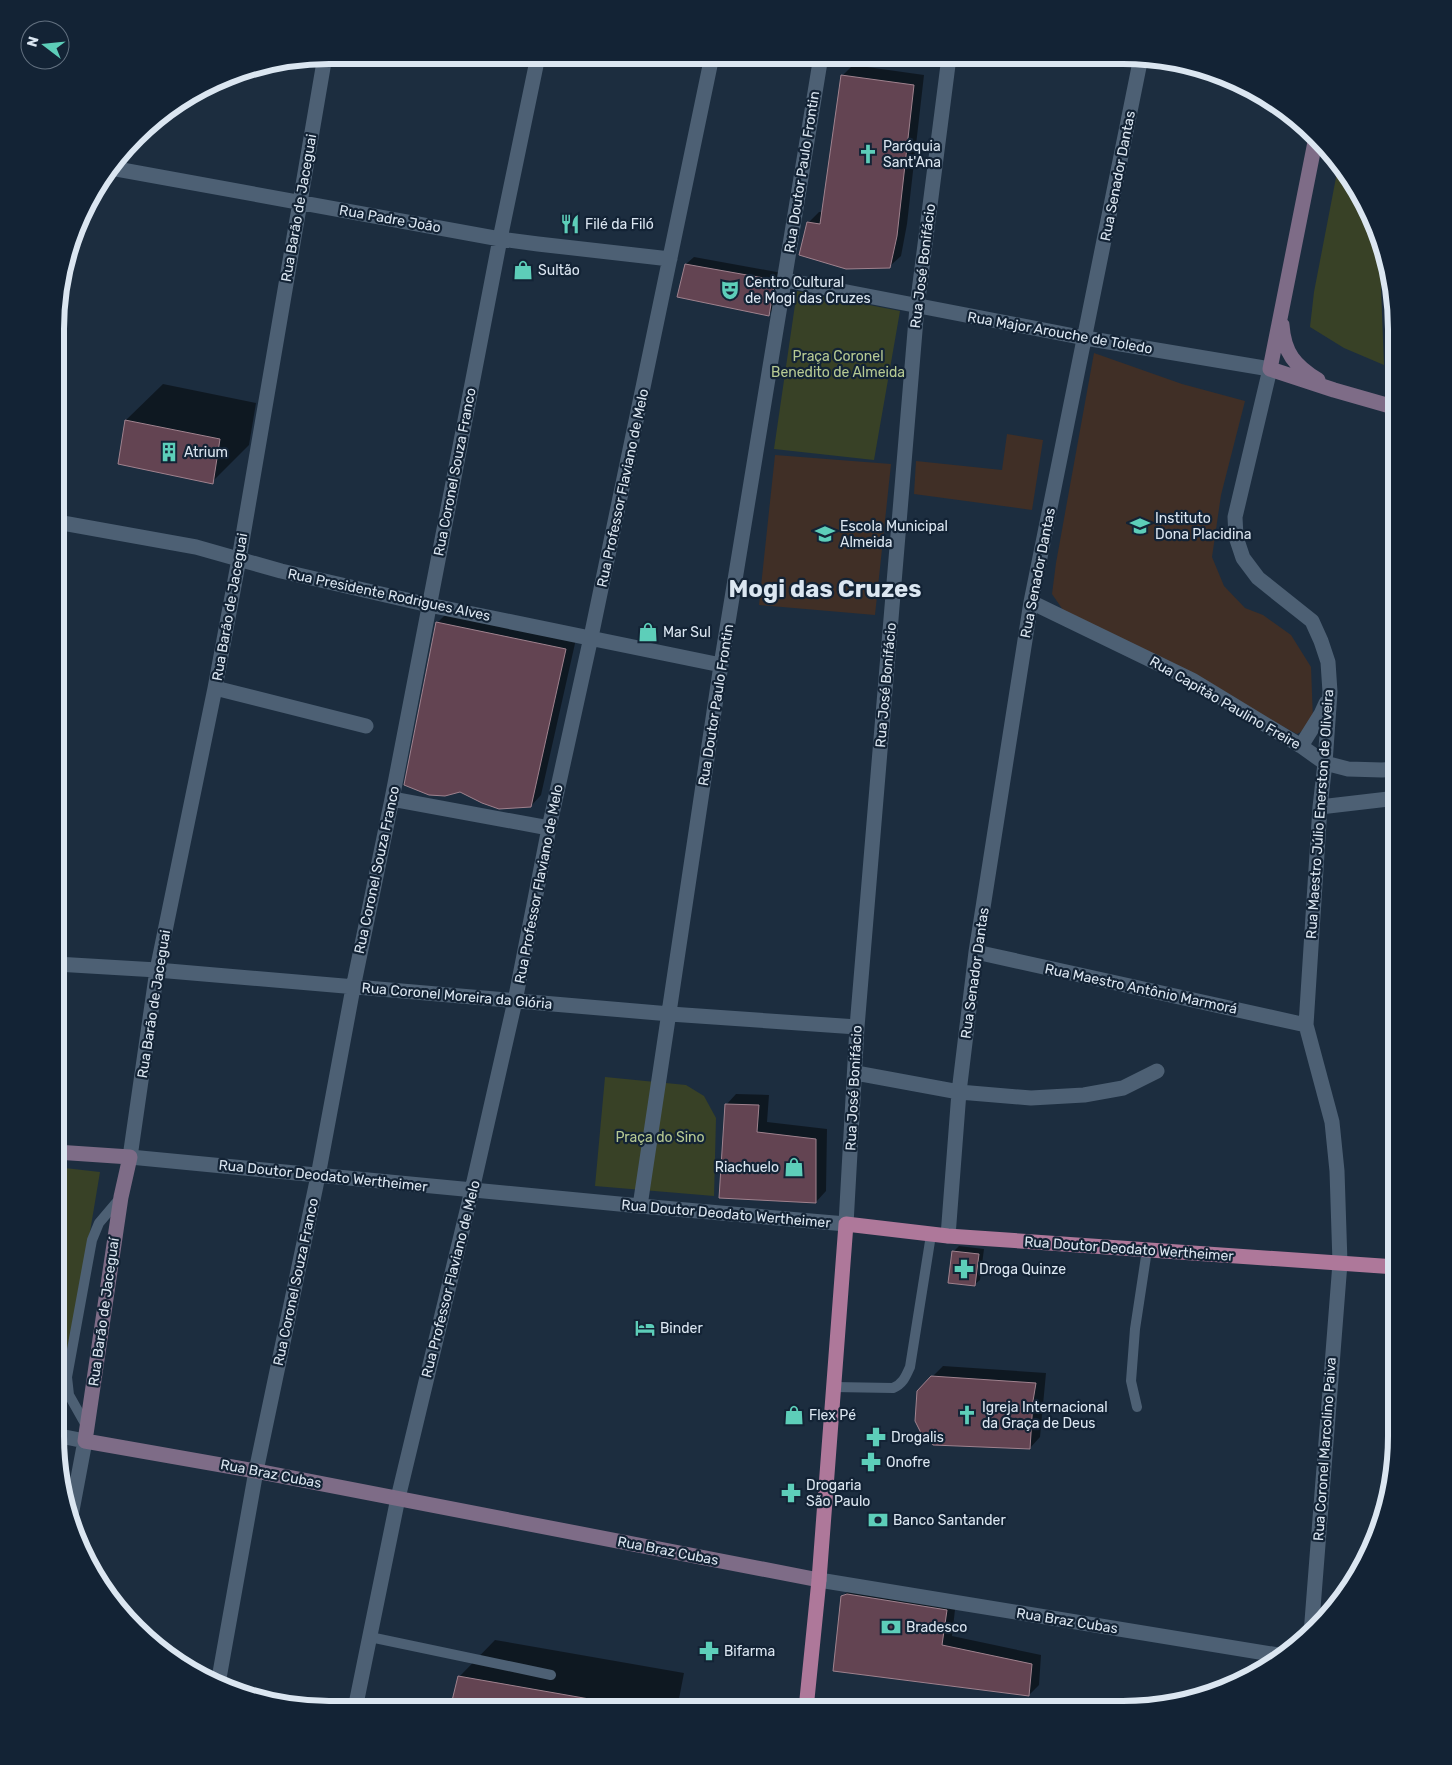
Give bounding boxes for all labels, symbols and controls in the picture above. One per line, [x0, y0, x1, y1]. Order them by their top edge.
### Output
north arrow [20, 20, 70, 70]
text: N [23, 34, 43, 49]
street label: Rua Doutor Paulo Frontin [781, 90, 823, 254]
street label: Rua Senador Dantas [1097, 109, 1139, 243]
street label: Rua Barão de Jaceguai [278, 133, 320, 283]
place label: Paróquia Sant'Ana [883, 138, 941, 171]
church icon: Paróquia Sant'Ana [857, 143, 879, 165]
street label: Rua Padre João [338, 202, 442, 236]
street label: Rua José Bonifácio [907, 203, 939, 329]
restaurant icon: Filé da Filó [559, 213, 581, 235]
place label: Filé da Filó [585, 216, 654, 233]
shop icon: Sultão [512, 259, 534, 281]
place label: Sultão [538, 262, 580, 279]
place label: Centro Cultural de Mogi das Cruzes [745, 274, 871, 307]
theatre icon: Centro Cultural de Mogi das Cruzes [719, 279, 741, 301]
street label: Rua Major Arouche de Toledo [966, 308, 1154, 358]
park label: Praça Coronel Benedito de Almeida [771, 348, 905, 381]
street label: Rua Coronel Souza Franco [430, 386, 480, 558]
street label: Rua Professor Flaviano de Melo [594, 387, 652, 589]
building icon: Atrium [158, 441, 180, 463]
place label: Atrium [184, 444, 228, 461]
street label: Rua Senador Dantas [1017, 506, 1059, 640]
place label: Instituto Dona Placidina [1155, 510, 1252, 543]
school or university icon: Instituto Dona Placidina [1129, 515, 1151, 537]
place label: Escola Municipal Almeida [840, 518, 948, 551]
school or university icon: Escola Municipal Almeida [814, 523, 836, 545]
street label: Rua Barão de Jaceguai [209, 532, 251, 682]
street label: Rua Presidente Rodrigues Alves [286, 565, 492, 625]
district label: Mogi das Cruzes [728, 575, 922, 603]
shop icon: Mar Sul [637, 621, 659, 643]
street label: Rua José Bonifácio [872, 622, 900, 748]
street label: Rua Doutor Paulo Frontin [695, 623, 737, 787]
place label: Mar Sul [663, 624, 711, 641]
street label: Rua Capitão Paulino Freire [1147, 653, 1304, 753]
street label: Rua Maestro Júlio Enerston de Oliveira [1303, 689, 1337, 939]
street label: Rua Professor Flaviano de Melo [511, 783, 567, 985]
street label: Rua Coronel Souza Franco [351, 785, 403, 955]
street label: Rua Senador Dantas [957, 906, 993, 1040]
street label: Rua Barão de Jaceguai [134, 929, 174, 1079]
street label: Rua Maestro Antônio Marmorá [1043, 960, 1239, 1018]
street label: Rua Coronel Moreira da Glória [361, 979, 553, 1013]
street label: Rua José Bonifácio [842, 1025, 866, 1151]
park label: Praça do Sino [615, 1129, 705, 1146]
shop icon: Riachuelo [783, 1156, 805, 1178]
street label: Rua Doutor Deodato Wertheimer [218, 1157, 429, 1195]
place label: Riachuelo [715, 1159, 779, 1176]
street label: Rua Professor Flaviano de Melo [418, 1179, 484, 1379]
street label: Rua Doutor Deodato Wertheimer [621, 1196, 832, 1232]
street label: Rua Coronel Souza Franco [270, 1197, 322, 1367]
street label: Rua Doutor Deodato Wertheimer [1024, 1233, 1235, 1265]
street label: Rua Barão de Jaceguaí [85, 1236, 123, 1387]
pharmacy icon: Droga Quinze [953, 1258, 975, 1280]
place label: Droga Quinze [979, 1261, 1066, 1278]
hotel icon: Binder [634, 1317, 656, 1339]
place label: Binder [660, 1320, 703, 1337]
street label: Rua Coronel Marcolino Paiva [1310, 1357, 1340, 1541]
place label: Igreja Internacional da Graça de Deus [982, 1399, 1108, 1432]
shop icon: Flex Pé [783, 1404, 805, 1426]
church icon: Igreja Internacional da Graça de Deus [956, 1404, 978, 1426]
place label: Flex Pé [809, 1407, 856, 1424]
pharmacy icon: Drogalis [865, 1426, 887, 1448]
place label: Drogalis [891, 1429, 944, 1446]
pharmacy icon: Onofre [860, 1451, 882, 1473]
place label: Onofre [886, 1454, 930, 1471]
street label: Rua Braz Cubas [219, 1456, 323, 1492]
place label: Drogaria São Paulo [806, 1477, 870, 1510]
pharmacy icon: Drogaria São Paulo [780, 1482, 802, 1504]
bank icon: Banco Santander [867, 1509, 889, 1531]
place label: Banco Santander [893, 1512, 1006, 1529]
street label: Rua Braz Cubas [616, 1533, 720, 1569]
street label: Rua Braz Cubas [1015, 1605, 1119, 1637]
bank icon: Bradesco [880, 1616, 902, 1638]
place label: Bradesco [906, 1619, 967, 1636]
pharmacy icon: Bifarma [698, 1640, 720, 1662]
place label: Bifarma [724, 1643, 775, 1660]

